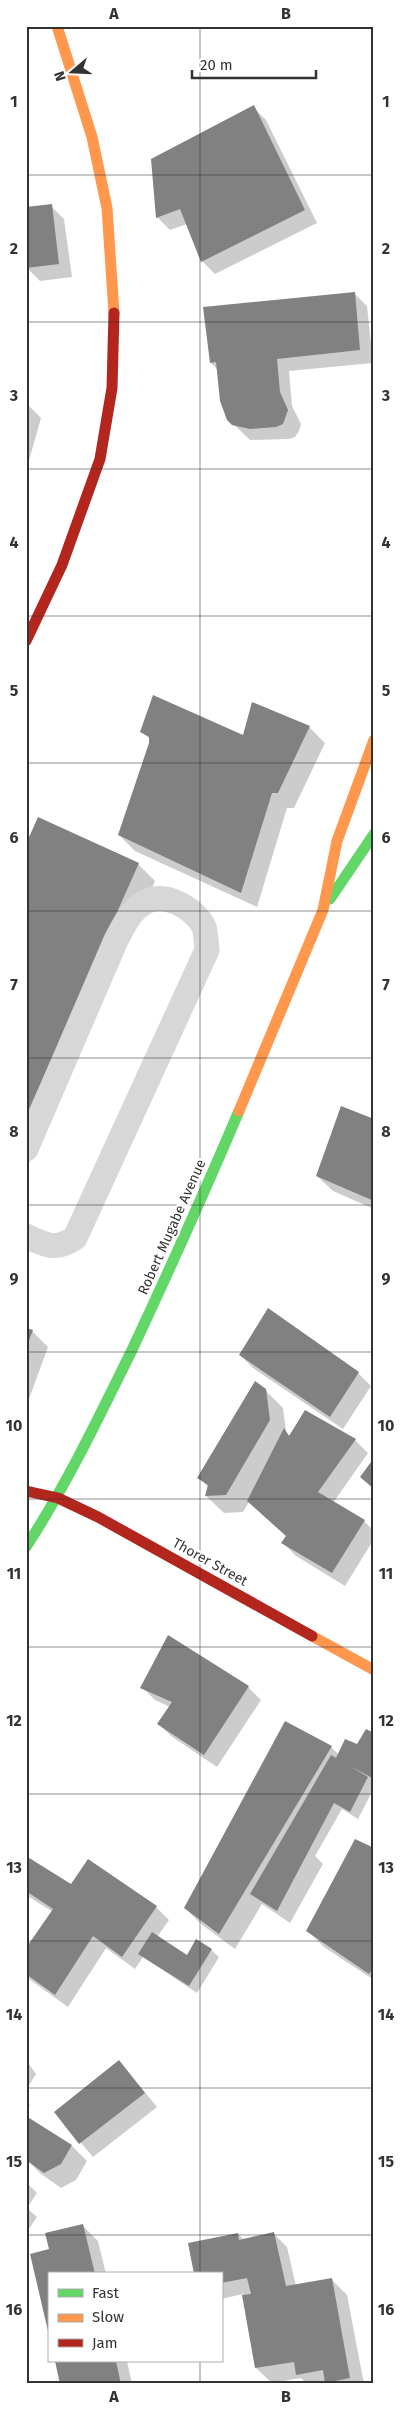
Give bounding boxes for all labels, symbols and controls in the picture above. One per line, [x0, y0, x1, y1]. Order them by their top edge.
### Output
text: A [108, 4, 119, 23]
text: B [281, 4, 291, 23]
north arrow [48, 48, 98, 98]
scale bar [192, 48, 316, 80]
text: 20 m [200, 56, 233, 74]
text: N [51, 69, 70, 83]
text: 1 [10, 92, 18, 111]
text: 1 [382, 92, 390, 111]
text: 2 [10, 239, 18, 258]
text: 2 [382, 239, 390, 258]
text: 3 [9, 386, 18, 405]
text: 3 [381, 386, 390, 405]
text: 4 [9, 533, 19, 552]
text: 4 [381, 533, 391, 552]
text: 5 [10, 681, 19, 700]
text: 5 [382, 681, 391, 700]
text: 6 [9, 828, 19, 847]
text: 6 [381, 828, 391, 847]
text: 7 [10, 975, 18, 994]
text: 7 [382, 975, 390, 994]
text: 8 [9, 1122, 19, 1141]
text: 8 [381, 1122, 391, 1141]
street label: Robert Mugabe Avenue [134, 1157, 210, 1297]
text: 9 [10, 1269, 19, 1288]
text: 9 [382, 1269, 391, 1288]
text: 10 [6, 1416, 22, 1435]
text: 10 [378, 1416, 394, 1435]
street label: Thorer Street [169, 1534, 251, 1590]
text: 11 [7, 1564, 21, 1583]
text: 11 [379, 1564, 393, 1583]
text: 12 [6, 1711, 22, 1730]
text: 12 [378, 1711, 394, 1730]
text: 13 [6, 1858, 22, 1877]
text: 13 [378, 1858, 394, 1877]
text: 14 [6, 2005, 22, 2024]
text: 14 [378, 2005, 394, 2024]
text: 15 [6, 2152, 22, 2171]
text: 15 [378, 2152, 394, 2171]
legend [48, 2272, 222, 2362]
text: Fast [92, 2284, 119, 2302]
text: 16 [6, 2300, 22, 2319]
text: 16 [378, 2300, 394, 2319]
text: Slow [92, 2308, 124, 2326]
text: Jam [92, 2334, 118, 2352]
text: A [108, 2387, 119, 2406]
text: B [281, 2387, 291, 2406]

